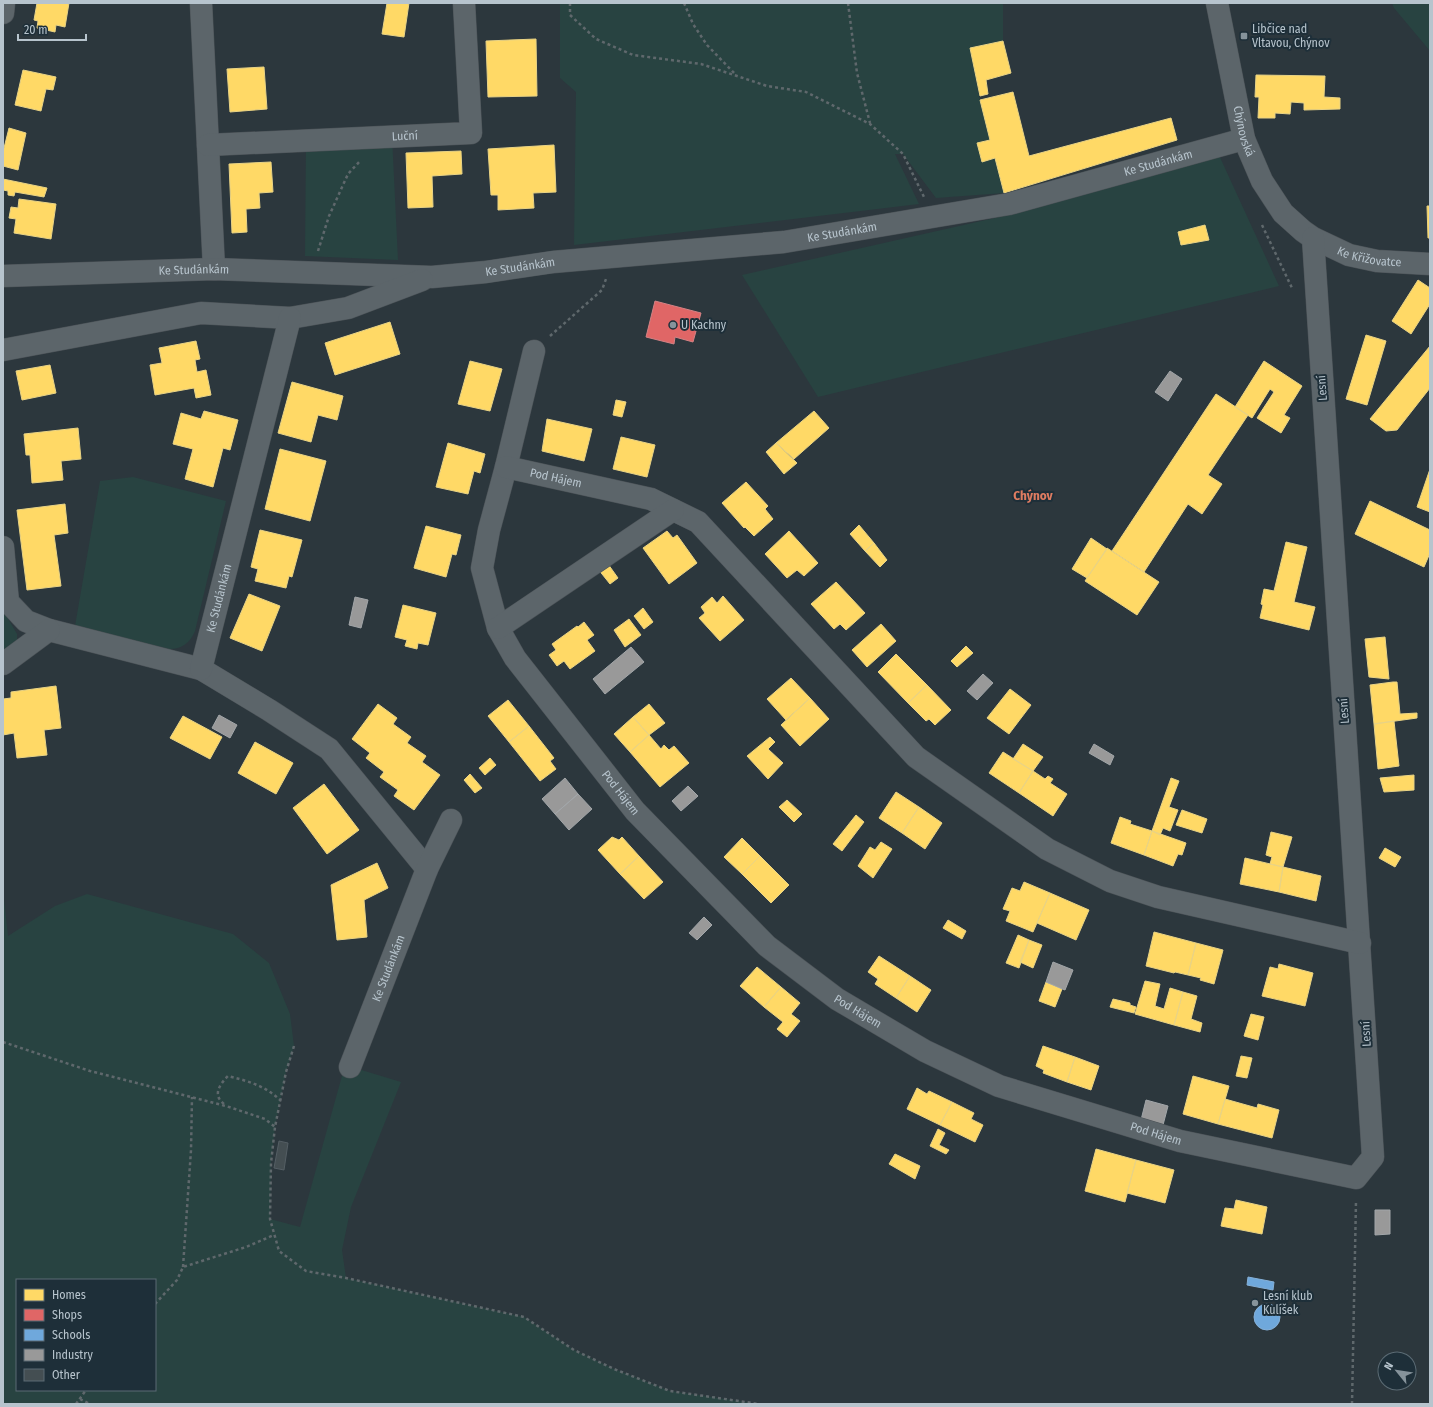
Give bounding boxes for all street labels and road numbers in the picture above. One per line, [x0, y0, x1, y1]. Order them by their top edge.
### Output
street label: Chýnovská [1231, 105, 1258, 159]
street label: Luční [392, 128, 418, 144]
street label: Ke Studánkám [1122, 147, 1194, 179]
street label: Ke Studánkám [806, 219, 878, 245]
street label: Ke Křižovatce [1335, 243, 1402, 269]
street label: Ke Studánkám [484, 255, 556, 279]
street label: Ke Studánkám [159, 262, 229, 278]
street label: Lesní [1314, 375, 1330, 401]
street label: Pod Hájem [529, 465, 583, 491]
street label: Ke Studánkám [204, 562, 234, 634]
street label: Lesní [1336, 698, 1352, 724]
street label: Pod Hájem [599, 768, 642, 818]
street label: Ke Studánkám [369, 933, 408, 1004]
street label: Pod Hájem [832, 992, 884, 1031]
street label: Lesní [1358, 1021, 1374, 1047]
street label: Pod Hájem [1129, 1119, 1183, 1148]

